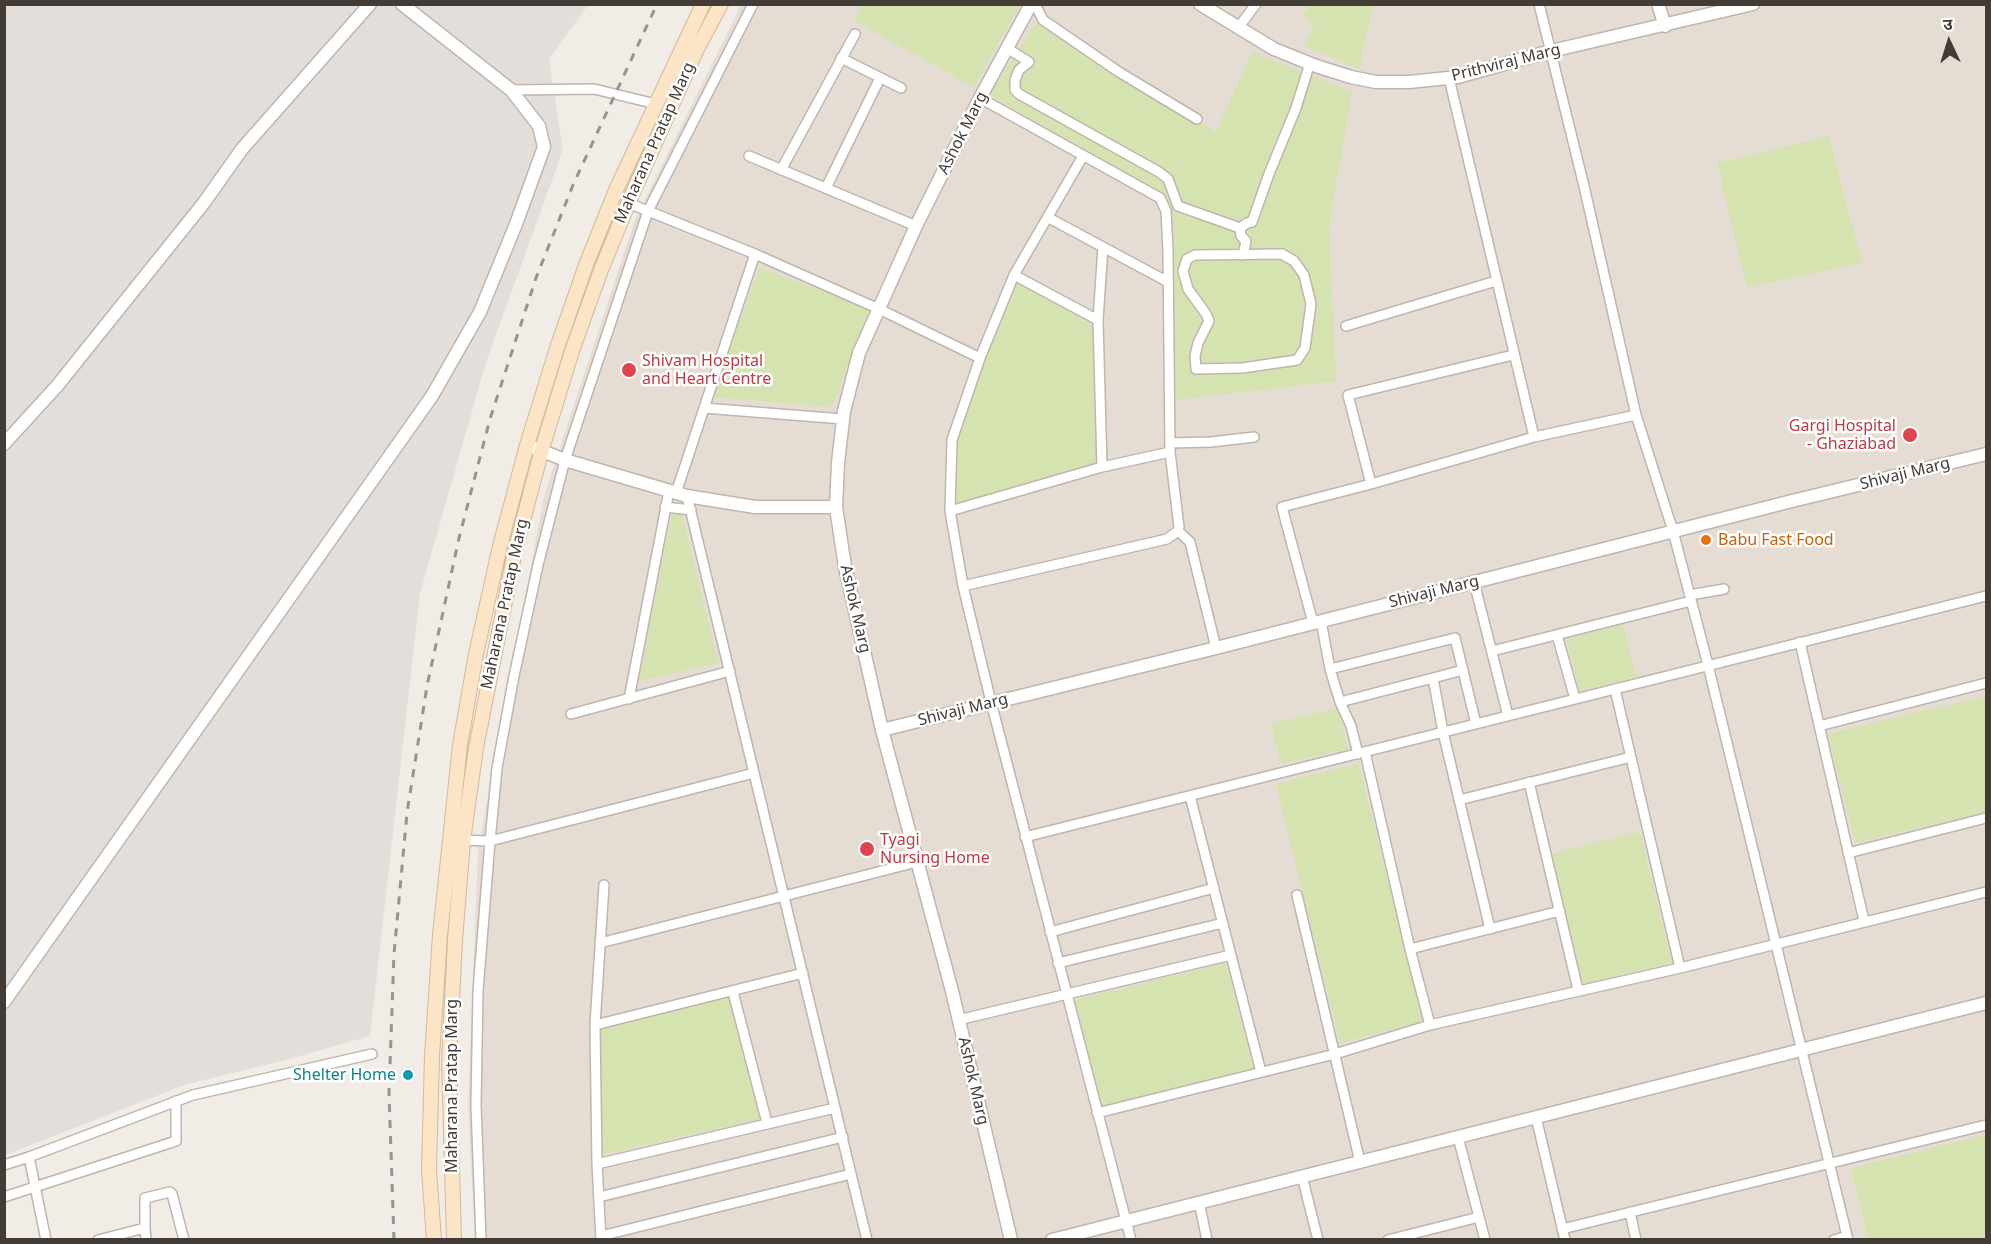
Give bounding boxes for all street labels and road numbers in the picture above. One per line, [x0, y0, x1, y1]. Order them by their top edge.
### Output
street label: Prithviraj Marg [1450, 40, 1562, 86]
street label: Maharana Pratap Marg [611, 60, 699, 226]
street label: Ashok Marg [934, 89, 992, 177]
street label: Shivaji Marg [1858, 454, 1952, 494]
street label: Maharana Pratap Marg [478, 517, 532, 691]
street label: Ashok Marg [836, 563, 874, 655]
street label: Shivaji Marg [1387, 572, 1481, 612]
street label: Shivaji Marg [916, 690, 1010, 730]
street label: Maharana Pratap Marg [442, 999, 462, 1173]
street label: Ashok Marg [954, 1035, 992, 1127]

